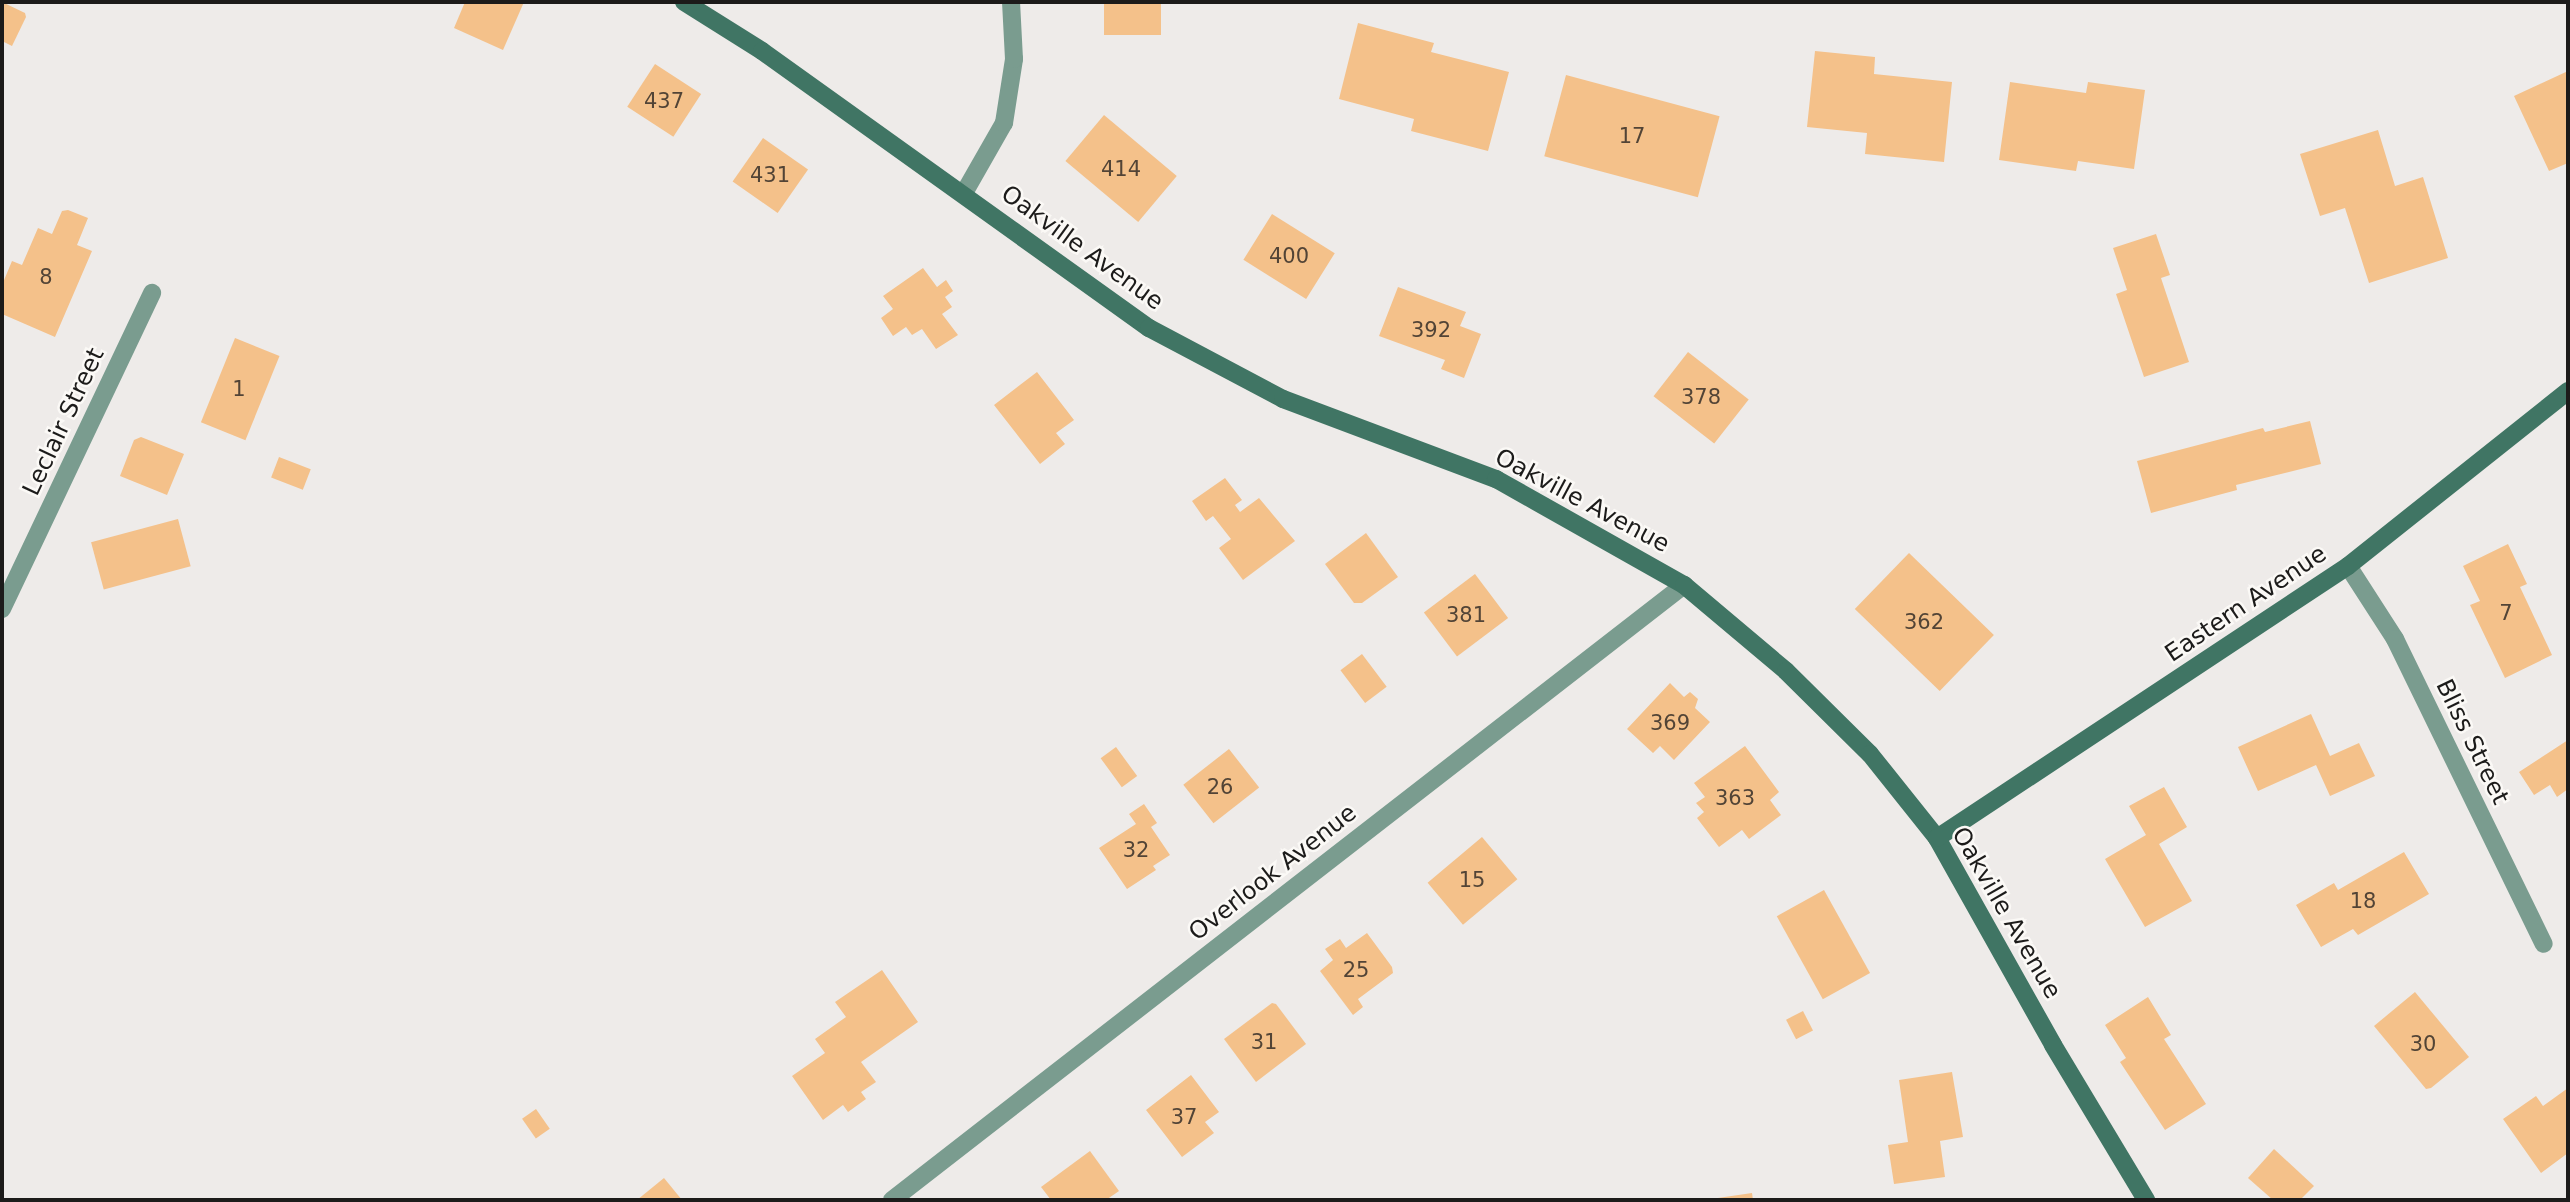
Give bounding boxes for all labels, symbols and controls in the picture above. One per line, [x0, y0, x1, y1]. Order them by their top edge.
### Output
house number: 437 [644, 88, 684, 114]
house number: 17 [1619, 123, 1645, 149]
house number: 414 [1101, 156, 1141, 182]
house number: 431 [750, 162, 790, 188]
street label: Oakville Avenue [995, 180, 1169, 316]
house number: 400 [1269, 243, 1309, 269]
house number: 8 [39, 264, 53, 290]
house number: 392 [1411, 317, 1451, 343]
street label: Leclair Street [17, 344, 111, 500]
house number: 1 [232, 376, 246, 402]
house number: 378 [1681, 384, 1721, 410]
street label: Oakville Avenue [1490, 443, 1674, 559]
street label: Eastern Avenue [2160, 539, 2332, 669]
house number: 7 [2499, 600, 2513, 626]
house number: 381 [1446, 602, 1486, 628]
house number: 362 [1904, 609, 1944, 635]
street label: Bliss Street [2429, 675, 2515, 809]
house number: 369 [1650, 710, 1690, 736]
house number: 26 [1207, 774, 1233, 800]
house number: 363 [1715, 785, 1755, 811]
street label: Overlook Avenue [1184, 799, 1362, 947]
street label: Oakville Avenue [1945, 822, 2067, 1004]
house number: 32 [1123, 837, 1149, 863]
house number: 15 [1459, 867, 1485, 893]
house number: 18 [2350, 888, 2376, 914]
house number: 25 [1343, 957, 1369, 983]
house number: 31 [1251, 1029, 1277, 1055]
house number: 30 [2410, 1031, 2436, 1057]
house number: 37 [1171, 1104, 1197, 1130]

